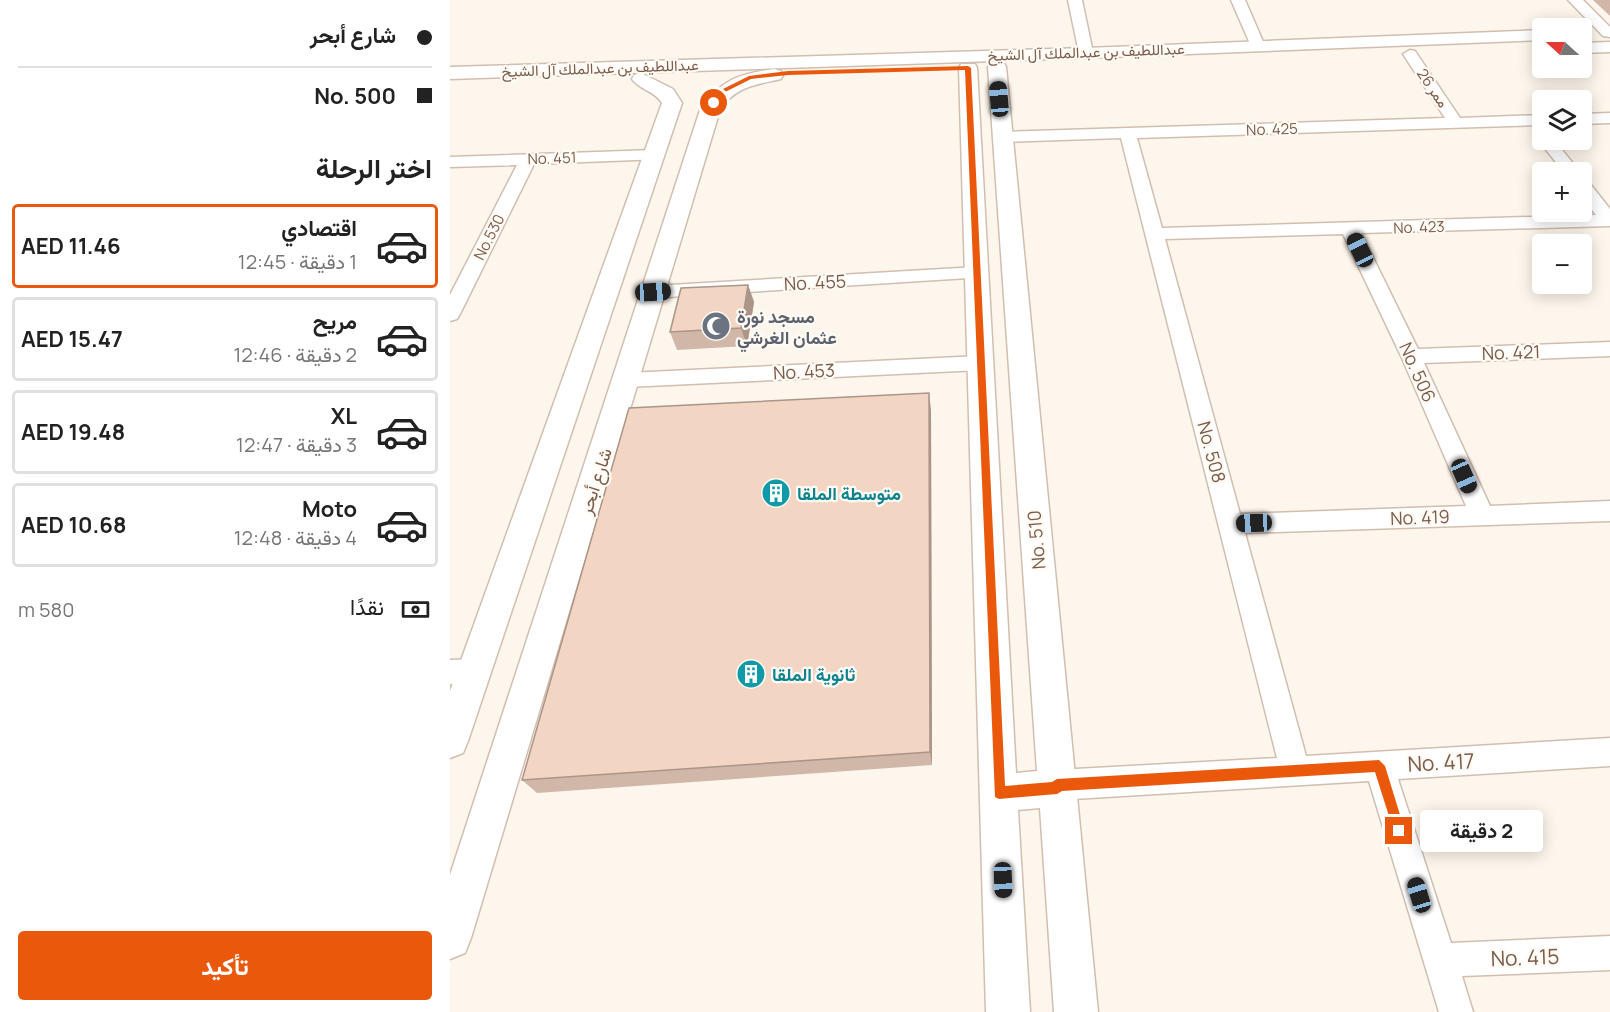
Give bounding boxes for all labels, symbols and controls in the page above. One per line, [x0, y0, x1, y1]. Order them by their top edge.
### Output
north arrow [1532, 18, 1592, 78]
map controls [1532, 18, 1592, 294]
text: شارع أبحر [310, 20, 396, 50]
street label: عبداللطيف بن عبدالملك آل الشيخ [987, 38, 1185, 67]
street label: عبداللطيف بن عبدالملك آل الشيخ [501, 54, 699, 83]
street label: ممر 26 [1412, 64, 1454, 112]
car [988, 80, 1010, 118]
text: No. 500 [314, 81, 396, 111]
route start [700, 89, 727, 116]
button: layers [1532, 90, 1592, 150]
street label: No. 425 [1246, 118, 1298, 140]
street label: No. 451 [527, 147, 577, 169]
text: اختر الرحلة [316, 149, 432, 186]
button: + [1532, 162, 1592, 222]
street label: No.530 [469, 211, 509, 263]
text: اقتصادي [281, 213, 357, 243]
street label: No. 423 [1393, 216, 1445, 238]
icon: car [375, 219, 429, 273]
car [1344, 230, 1376, 270]
text: AED 11.46 [21, 231, 121, 261]
button: − [1532, 234, 1592, 294]
text: 1 دقيقة · 12:45 [238, 248, 357, 275]
street label: No. 455 [783, 268, 847, 296]
car [635, 282, 671, 302]
place label: مسجد نورة عثمان الغرشي [737, 304, 837, 353]
text: مريح [313, 306, 357, 336]
mosque icon: مسجد نورة عثمان الغرشي [700, 310, 732, 342]
icon: car [375, 312, 429, 366]
text: AED 15.47 [21, 324, 123, 354]
street label: No. 506 [1394, 338, 1442, 406]
street label: No. 421 [1481, 339, 1541, 365]
text: 2 دقيقة · 12:46 [233, 341, 357, 368]
street label: No. 453 [773, 357, 835, 385]
text: XL [331, 401, 357, 431]
icon: car [375, 405, 429, 459]
text: AED 19.48 [21, 417, 125, 447]
street label: No. 508 [1192, 419, 1232, 485]
text: 3 دقيقة · 12:47 [236, 431, 357, 458]
street label: شارع أبحر [573, 445, 618, 519]
car [1448, 456, 1480, 496]
building icon: متوسطة الملقا [760, 477, 792, 509]
place label: متوسطة الملقا [797, 481, 901, 505]
text: Moto [302, 494, 357, 524]
icon: car [375, 498, 429, 552]
street label: No. 419 [1390, 504, 1450, 530]
street label: No. 510 [1021, 509, 1051, 571]
text: AED 10.68 [21, 510, 126, 540]
car [1236, 513, 1272, 533]
text: 4 دقيقة · 12:48 [234, 524, 357, 551]
text: نقدًا [350, 592, 384, 622]
icon: cash [399, 593, 432, 626]
text: 580 m [18, 596, 74, 623]
building icon: ثانوية الملقا [735, 658, 767, 690]
place label: ثانوية الملقا [772, 662, 856, 686]
street label: No. 417 [1407, 746, 1475, 778]
callout: 2 دقيقة [1420, 810, 1543, 852]
route end [1385, 817, 1412, 844]
text: 2 دقيقة [1450, 817, 1513, 844]
car [993, 862, 1013, 898]
car [1405, 875, 1433, 915]
button: تأكيد [18, 931, 432, 1000]
street label: No. 415 [1490, 942, 1560, 972]

